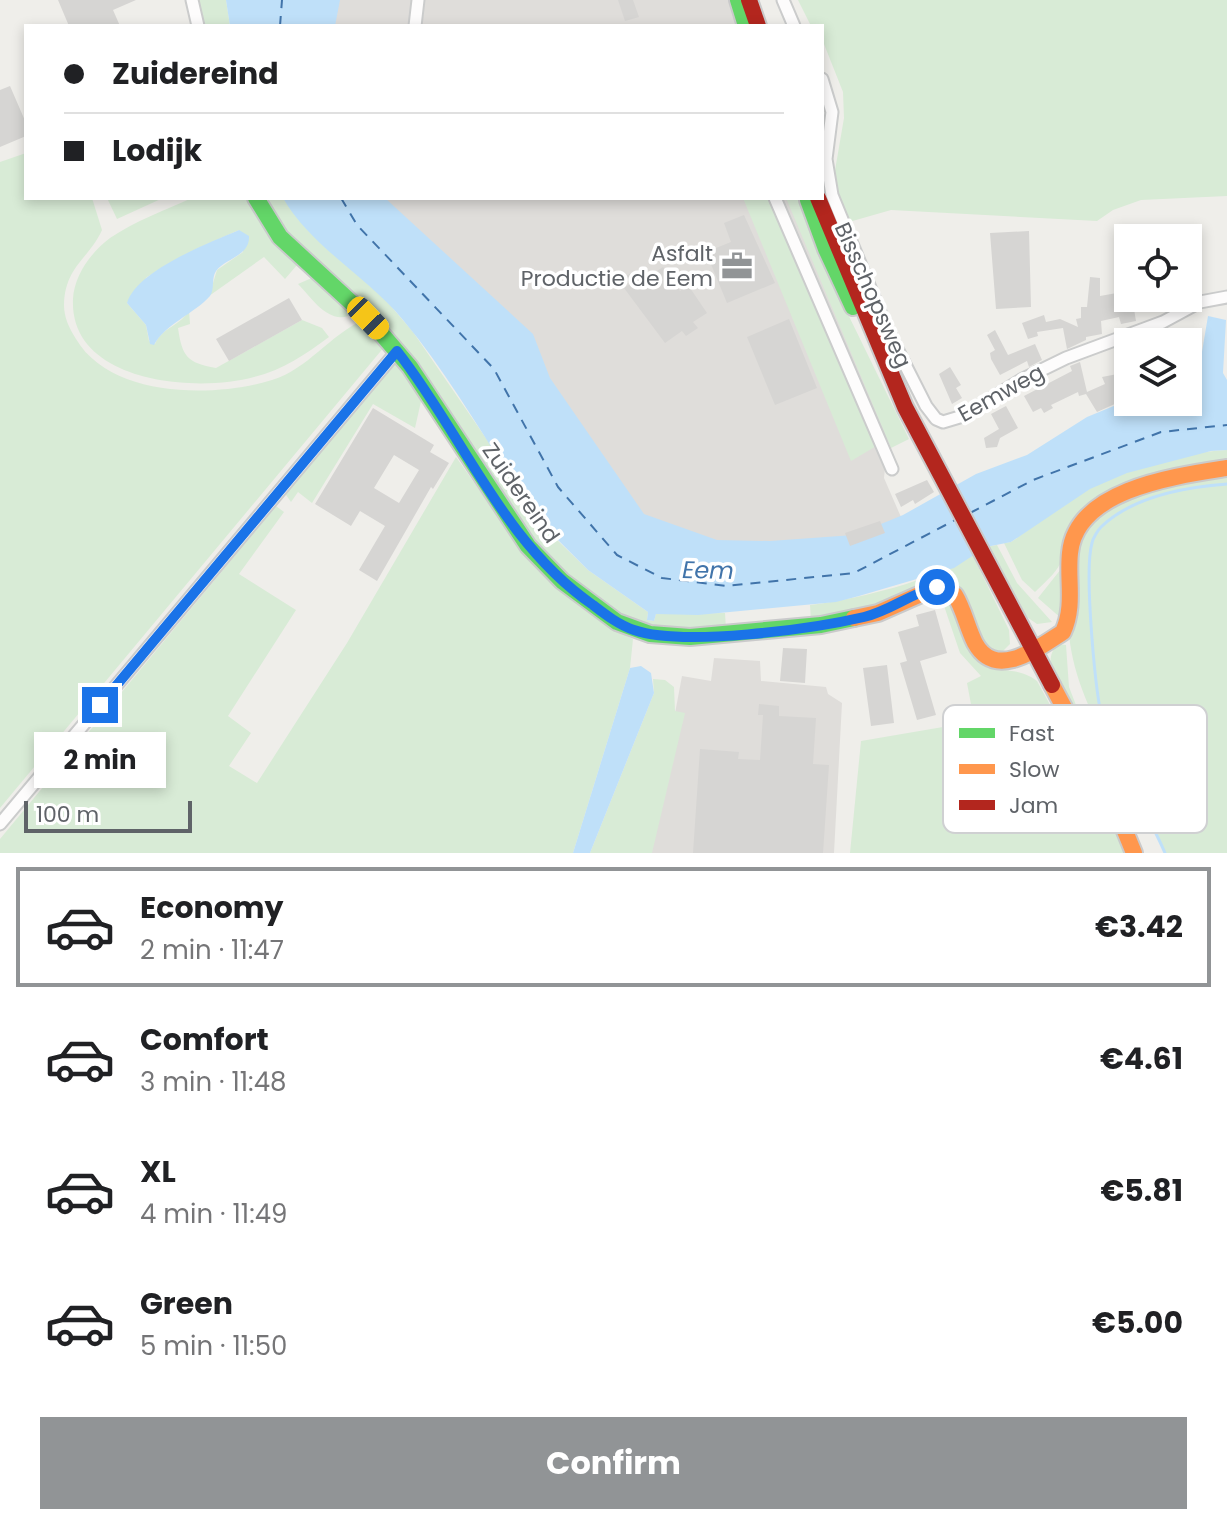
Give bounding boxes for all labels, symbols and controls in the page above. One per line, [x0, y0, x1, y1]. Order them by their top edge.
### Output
text: Zuidereind [112, 52, 279, 95]
text: Lodijk [112, 129, 202, 172]
street label: Bisschopsweg [827, 217, 919, 373]
map controls [1114, 224, 1202, 416]
button: locate [1114, 224, 1202, 312]
place label: Asfalt Productie de Eem [521, 238, 713, 294]
office icon: Asfalt Productie de Eem [720, 249, 754, 283]
car [343, 292, 393, 344]
button: layers [1114, 328, 1202, 416]
street label: Eemweg [952, 357, 1050, 429]
street label: Zuidereind [475, 437, 567, 549]
water label: Eem [682, 553, 734, 587]
route start [919, 569, 955, 605]
route end [82, 687, 118, 723]
legend [943, 705, 1207, 833]
text: Fast [1009, 718, 1054, 749]
callout: 2 min [34, 733, 166, 789]
text: 2 min [63, 742, 137, 778]
text: Slow [1009, 754, 1059, 785]
text: Jam [1009, 790, 1058, 821]
scale bar [24, 797, 192, 833]
text: 100 m [36, 799, 99, 830]
text: Economy [140, 886, 284, 929]
icon: car [44, 891, 116, 963]
text: €3.42 [1095, 905, 1183, 948]
text: 2 min · 11:47 [140, 932, 284, 968]
text: Comfort [140, 1018, 269, 1061]
icon: car [44, 1023, 116, 1095]
text: €4.61 [1100, 1037, 1183, 1080]
text: 3 min · 11:48 [140, 1064, 286, 1100]
text: XL [140, 1150, 176, 1193]
icon: car [44, 1155, 116, 1227]
text: €5.81 [1100, 1169, 1183, 1212]
text: 4 min · 11:49 [140, 1196, 287, 1232]
text: Green [140, 1282, 233, 1325]
icon: car [44, 1287, 116, 1359]
text: €5.00 [1092, 1301, 1183, 1344]
text: 5 min · 11:50 [140, 1328, 287, 1364]
button: Confirm [40, 1417, 1187, 1509]

